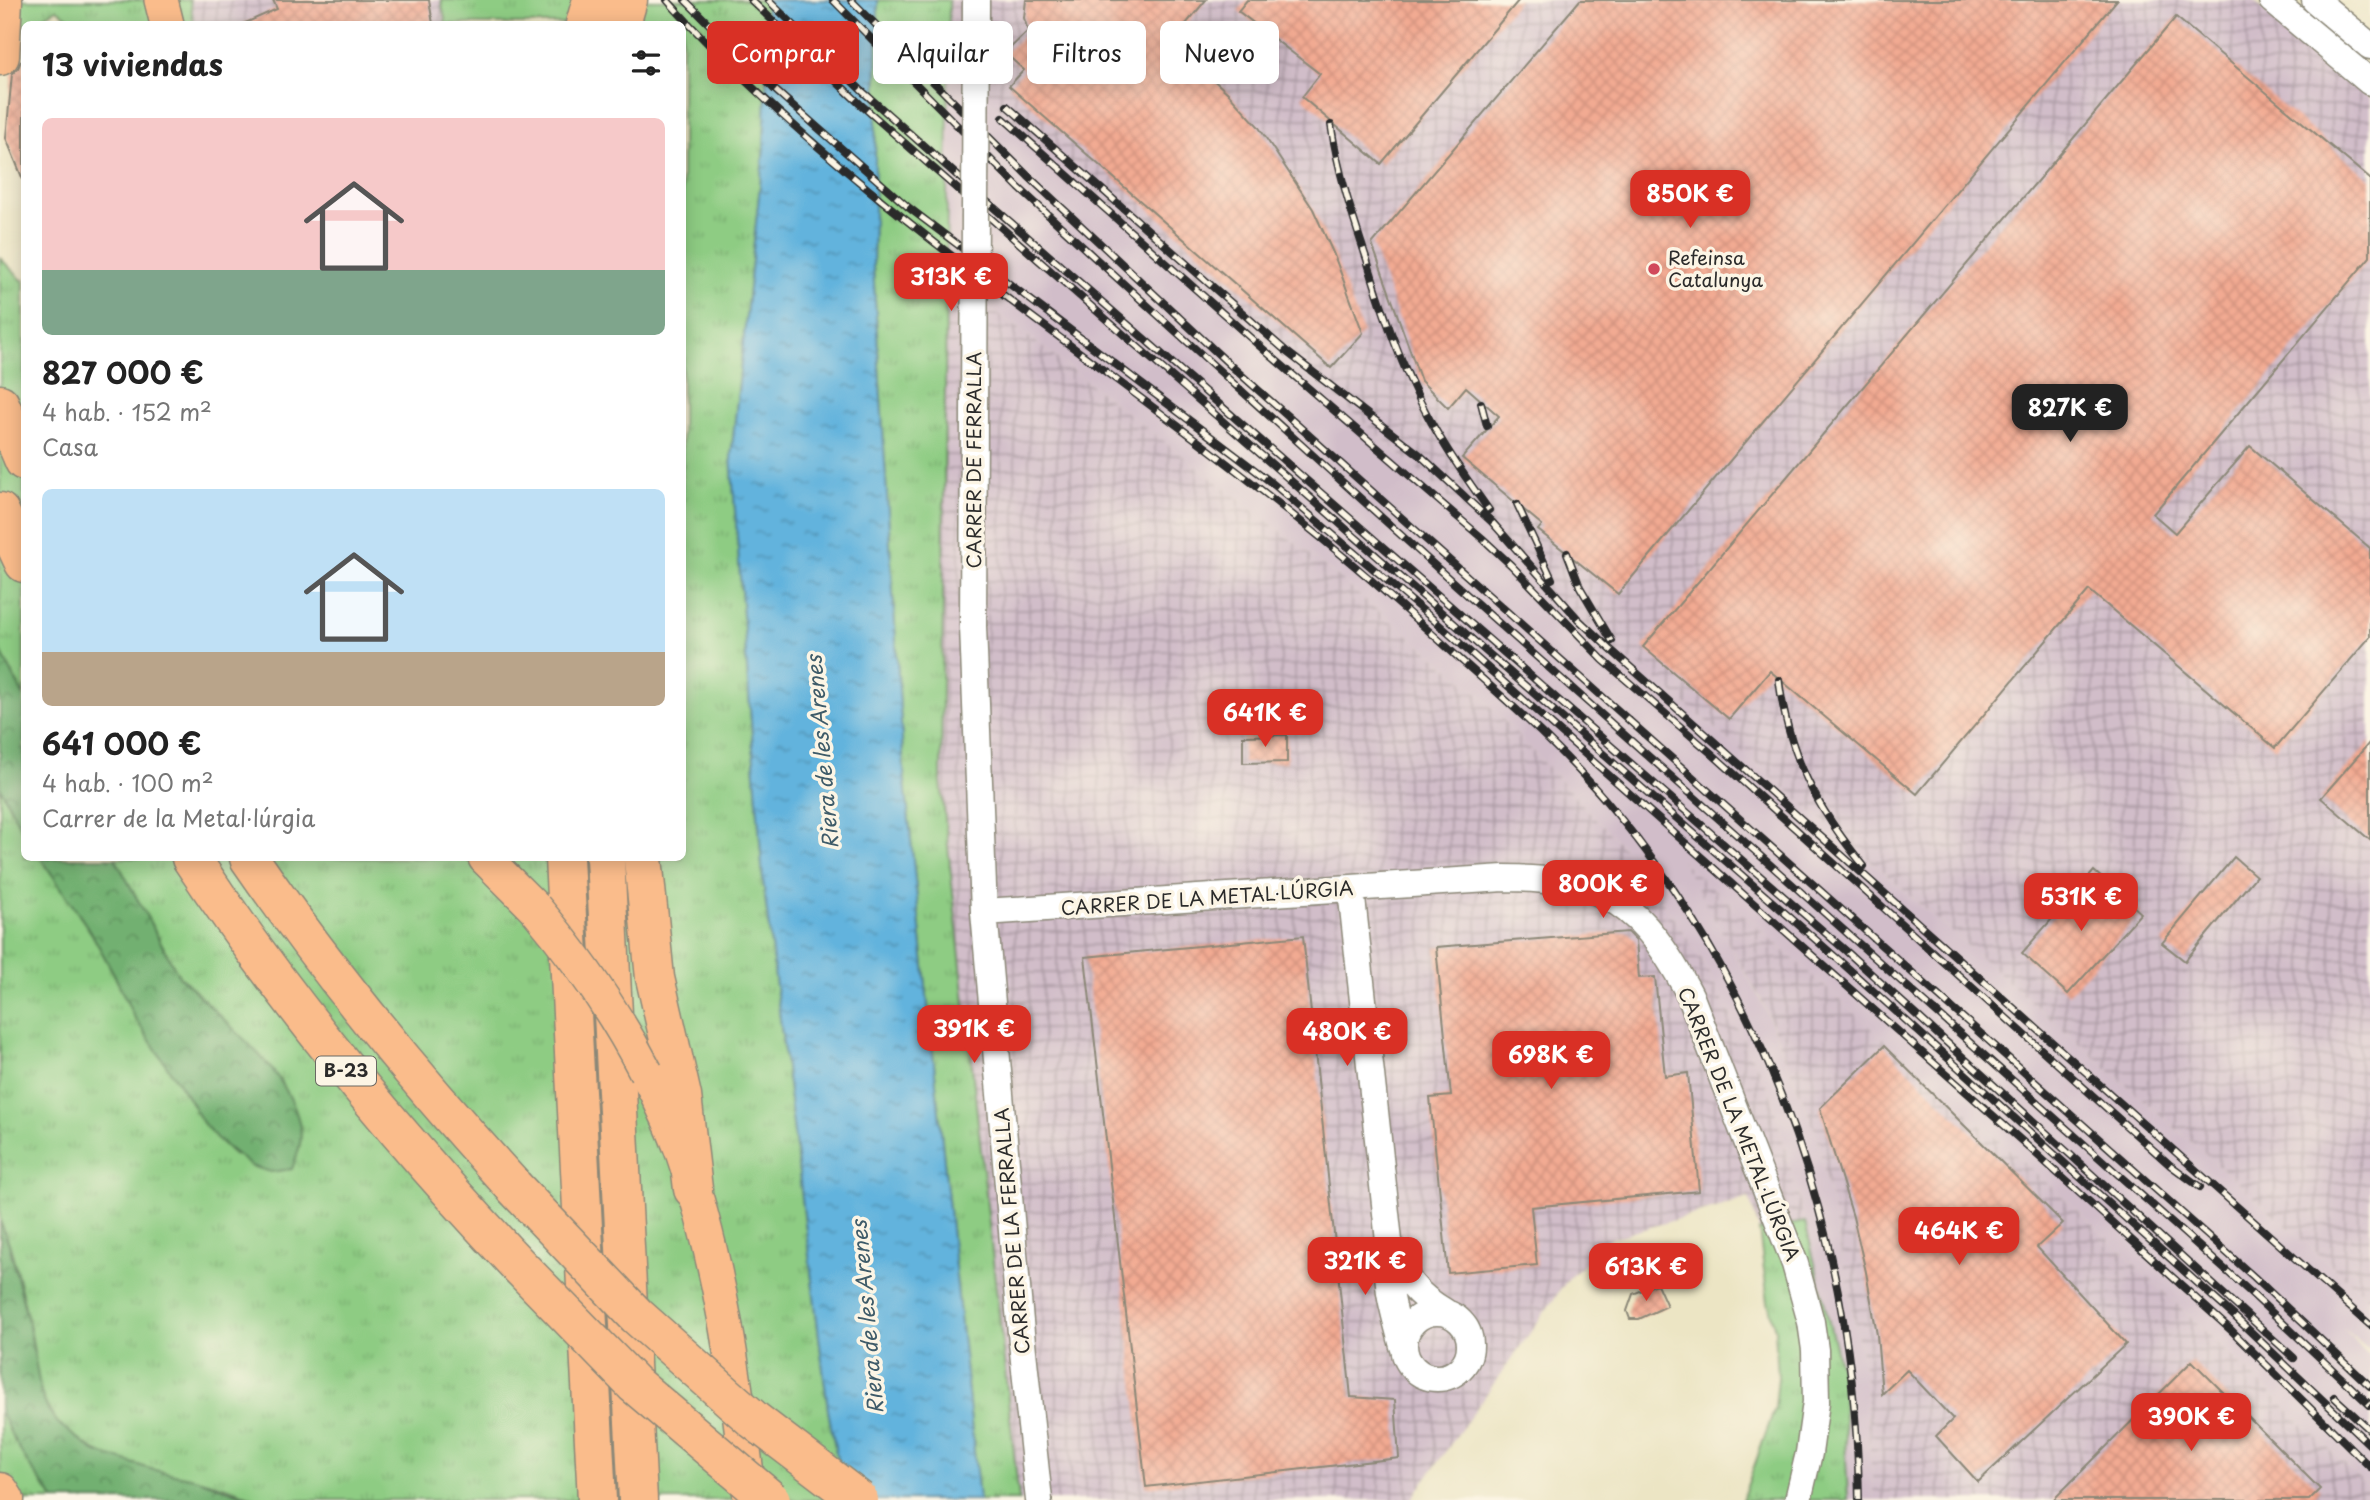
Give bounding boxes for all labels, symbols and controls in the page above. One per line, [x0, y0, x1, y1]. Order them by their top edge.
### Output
chip: Comprar [707, 21, 859, 84]
chip: Alquilar [873, 21, 1013, 84]
chip: Filtros [1027, 21, 1146, 84]
chip: Nuevo [1160, 21, 1279, 84]
text: 13 viviendas [42, 41, 223, 86]
icon: filters [627, 44, 665, 82]
icon: home [291, 163, 417, 289]
pin: 850K € [1633, 170, 1747, 230]
text: 850K € [1646, 175, 1734, 210]
place label: Refeinsa Catalunya [1668, 243, 1763, 293]
pin: 313K € [894, 254, 1008, 313]
text: 313K € [910, 258, 992, 293]
marker: Refeinsa Catalunya [1646, 261, 1662, 277]
text: 827 000 € [42, 349, 204, 394]
street label: CARRER DE FERRALLA [959, 352, 987, 568]
pin: 827K € [2013, 384, 2127, 444]
text: 827K € [2028, 389, 2112, 424]
text: 4 hab. · 152 m² [42, 394, 212, 429]
text: Casa [42, 429, 98, 464]
icon: home [291, 534, 417, 660]
water label: Riera de les Arenes [796, 652, 845, 850]
pin: 641K € [1208, 690, 1322, 749]
text: 641K € [1223, 694, 1307, 729]
text: 641 000 € [42, 720, 202, 765]
text: 4 hab. · 100 m² [42, 765, 214, 800]
text: Carrer de la Metal·lúrgia [42, 800, 315, 835]
pin: 800K € [1546, 860, 1660, 920]
text: 800K € [1558, 865, 1648, 900]
street label: CARRER DE LA METAL·LÚRGIA [1060, 873, 1354, 921]
pin: 531K € [2024, 874, 2138, 933]
text: 531K € [2040, 878, 2122, 913]
street label: CARRER DE LA METAL·LÚRGIA [1672, 982, 1808, 1265]
pin: 391K € [917, 1006, 1031, 1065]
pin: 480K € [1290, 1009, 1404, 1068]
text: 391K € [933, 1010, 1015, 1045]
text: 480K € [1302, 1013, 1392, 1048]
pin: 698K € [1494, 1032, 1608, 1091]
text: 698K € [1508, 1036, 1594, 1071]
road number: B-23 [316, 1056, 376, 1086]
street label: CARRER DE LA FERRALLA [986, 1107, 1036, 1356]
pin: 464K € [1902, 1208, 2016, 1267]
text: 464K € [1914, 1212, 2004, 1247]
water label: Riera de les Arenes [841, 1217, 890, 1415]
pin: 321K € [1308, 1238, 1422, 1297]
text: 321K € [1324, 1242, 1406, 1277]
pin: 613K € [1589, 1244, 1703, 1303]
text: 613K € [1605, 1248, 1687, 1283]
pin: 390K € [2134, 1394, 2248, 1453]
text: 390K € [2147, 1398, 2235, 1433]

